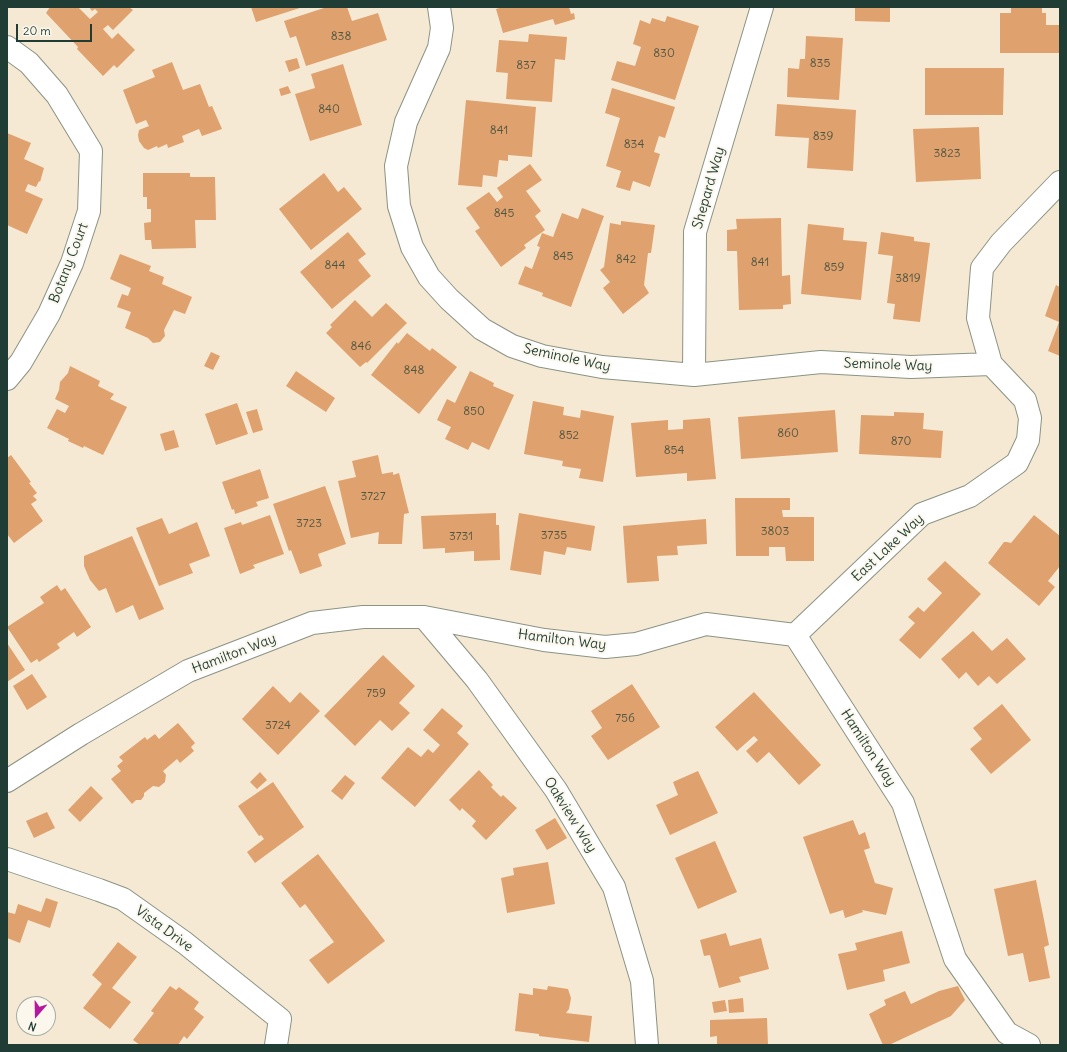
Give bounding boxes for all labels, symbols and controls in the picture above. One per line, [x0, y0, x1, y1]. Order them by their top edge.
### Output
scale bar [18, 16, 94, 42]
text: 20 m [23, 23, 51, 38]
house number: 838 [331, 30, 351, 44]
house number: 830 [653, 47, 675, 61]
house number: 835 [810, 57, 830, 71]
house number: 837 [516, 59, 536, 73]
house number: 840 [318, 103, 340, 117]
house number: 841 [490, 124, 508, 138]
house number: 839 [813, 130, 833, 144]
house number: 834 [624, 138, 644, 152]
street label: Shepard Way [689, 145, 729, 231]
house number: 3823 [933, 147, 961, 161]
house number: 845 [494, 207, 514, 221]
street label: Botany Court [46, 221, 92, 305]
house number: 845 [553, 250, 573, 264]
house number: 842 [616, 253, 636, 267]
house number: 841 [751, 256, 769, 270]
house number: 844 [325, 259, 345, 273]
house number: 859 [824, 261, 844, 275]
house number: 3819 [895, 272, 921, 286]
house number: 846 [351, 340, 371, 354]
street label: Seminole Way [522, 341, 612, 375]
street label: Seminole Way [843, 355, 933, 375]
house number: 848 [404, 364, 424, 378]
house number: 850 [463, 405, 485, 419]
house number: 860 [777, 427, 799, 441]
house number: 852 [559, 429, 579, 443]
house number: 870 [891, 435, 911, 449]
house number: 854 [664, 444, 684, 458]
house number: 3727 [360, 490, 386, 504]
street label: East Lake Way [849, 510, 927, 586]
house number: 3723 [296, 517, 322, 531]
house number: 3803 [761, 525, 789, 539]
house number: 3735 [541, 529, 567, 543]
house number: 3731 [449, 530, 473, 544]
street label: Hamilton Way [517, 626, 607, 654]
street label: Hamilton Way [190, 630, 278, 678]
house number: 759 [366, 687, 386, 701]
street label: Hamilton Way [837, 706, 899, 790]
house number: 756 [615, 712, 635, 726]
house number: 3724 [265, 719, 291, 733]
street label: Oakview Way [540, 774, 600, 856]
street label: Vista Drive [132, 902, 196, 956]
north arrow [16, 996, 56, 1036]
text: N [26, 1018, 38, 1034]

